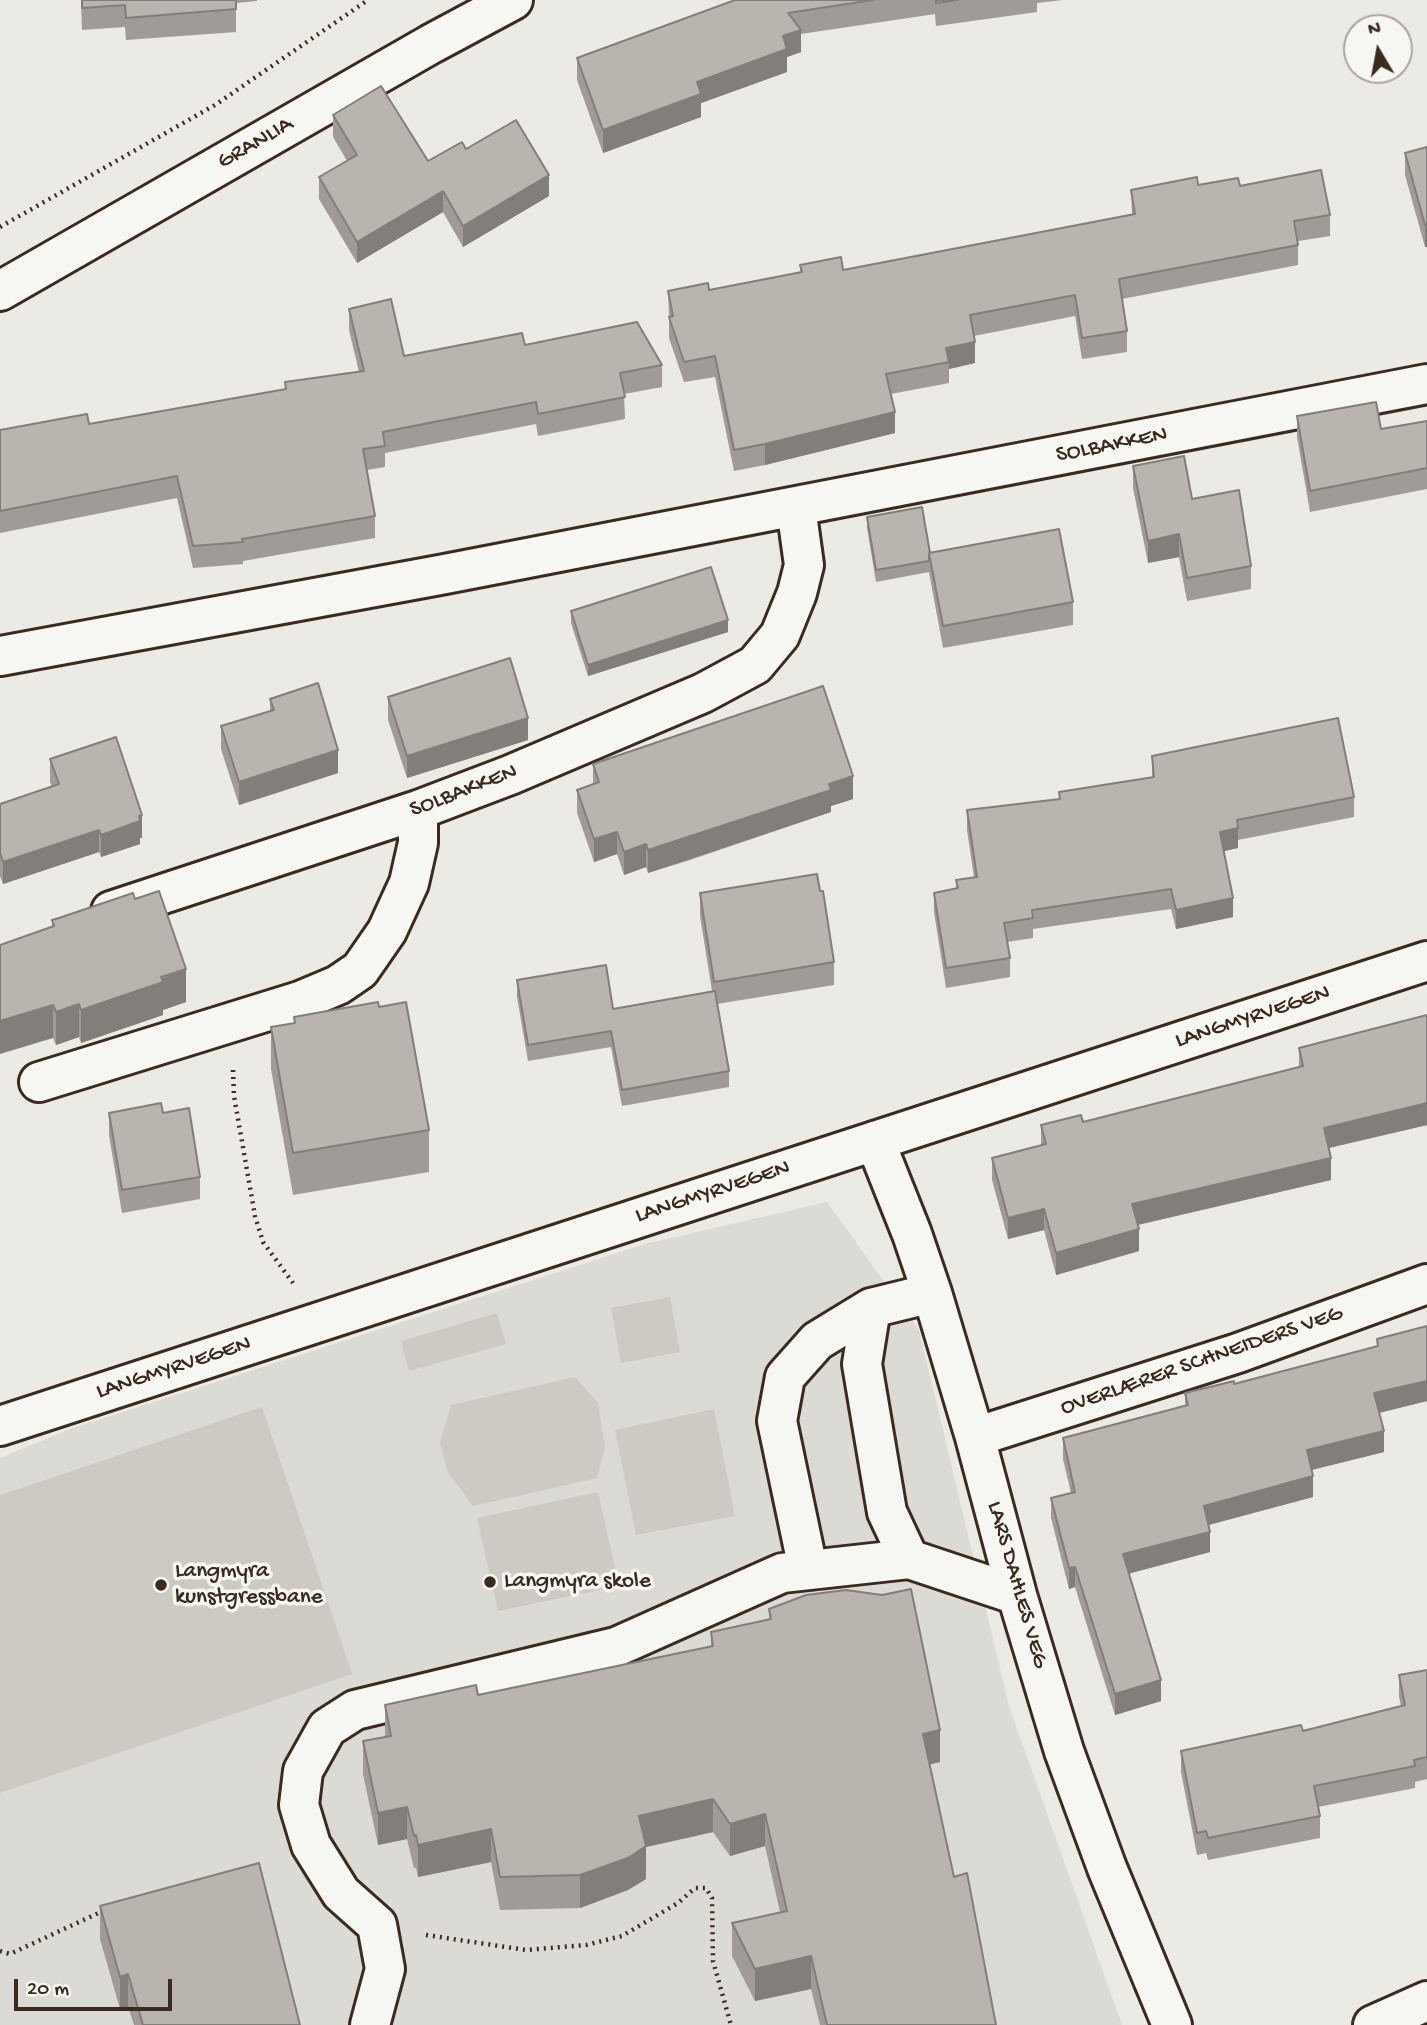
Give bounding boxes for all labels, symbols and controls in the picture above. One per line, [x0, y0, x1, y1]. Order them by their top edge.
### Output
north arrow [1343, 14, 1413, 84]
text: N [1367, 17, 1383, 42]
street label: GRANLIA [213, 111, 299, 177]
street label: SOLBAKKEN [1054, 422, 1170, 470]
street label: SOLBAKKEN [406, 759, 522, 825]
street label: LANGMYRVEGEN [1172, 980, 1334, 1056]
street label: LANGMYRVEGEN [632, 1155, 794, 1231]
street label: OVERLÆRER SCHNEIDERS VEG [1057, 1301, 1347, 1423]
street label: LANGMYRVEGEN [93, 1331, 255, 1407]
street label: LARS DAHLES VEG [979, 1498, 1053, 1672]
place label: Langmyra kunstgressbane [175, 1558, 323, 1612]
place label: Langmyra skole [504, 1568, 651, 1596]
marker: Langmyra skole [482, 1574, 498, 1590]
marker: Langmyra kunstgressbane [153, 1577, 169, 1593]
scale bar [18, 1966, 175, 2010]
text: 20 m [27, 1978, 69, 2003]

